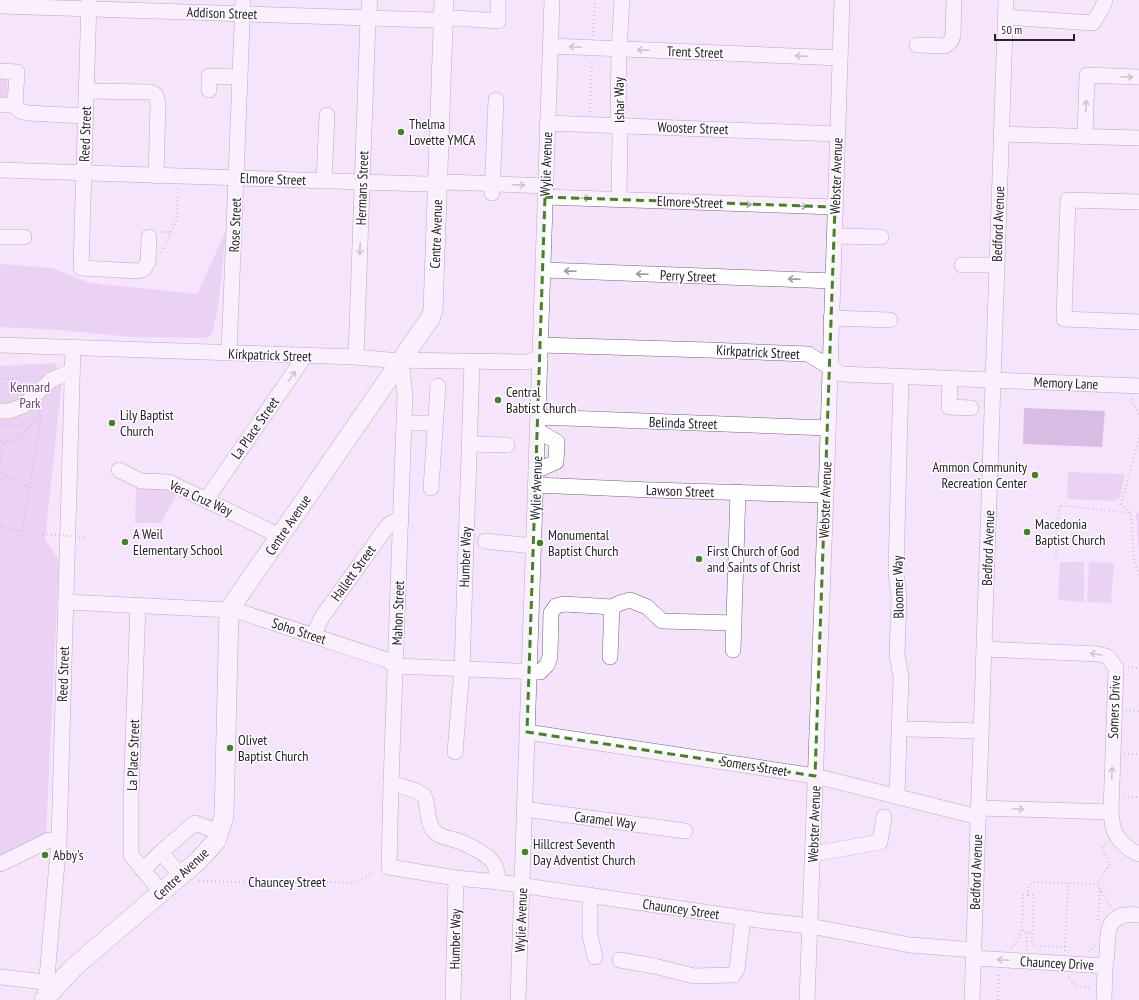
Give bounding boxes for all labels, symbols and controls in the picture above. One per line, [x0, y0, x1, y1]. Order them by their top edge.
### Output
street label: Addison Street [186, 3, 258, 23]
scale bar [995, 16, 1074, 42]
text: 50 m [1001, 22, 1022, 37]
street label: Trent Street [666, 42, 724, 62]
one-way arrow [569, 44, 582, 51]
one-way arrow [637, 46, 650, 54]
one-way arrow [795, 53, 808, 60]
one-way arrow [1120, 73, 1133, 80]
street label: Ishar Way [610, 76, 628, 123]
one-way arrow [1083, 100, 1090, 113]
street label: Reed Street [75, 106, 95, 162]
place label: Thelma Lovette YMCA [409, 115, 476, 149]
street label: Wooster Street [657, 118, 729, 138]
marker: Thelma Lovette YMCA [396, 127, 406, 137]
street label: Wylie Avenue [536, 131, 556, 197]
street label: Webster Avenue [826, 137, 846, 215]
street label: Hermans Street [352, 150, 372, 226]
street label: Elmore Street [240, 169, 306, 189]
one-way arrow [512, 181, 525, 189]
street label: Bedford Avenue [988, 186, 1008, 262]
street label: Elmore Street [657, 192, 723, 212]
one-way arrow [577, 194, 590, 202]
street label: Rose Street [225, 197, 245, 253]
street label: Centre Avenue [426, 199, 446, 269]
one-way arrow [739, 200, 752, 208]
one-way arrow [794, 202, 807, 210]
one-way arrow [356, 242, 364, 255]
street label: Perry Street [660, 266, 717, 286]
one-way arrow [564, 267, 577, 275]
one-way arrow [636, 270, 649, 278]
one-way arrow [788, 276, 801, 283]
street label: Kirkpatrick Street [716, 341, 800, 363]
street label: Kirkpatrick Street [228, 345, 312, 365]
one-way arrow [288, 370, 296, 381]
street label: Memory Lane [1033, 373, 1099, 393]
park label: Kennard Park [10, 378, 50, 412]
place label: Central Babtist Church [506, 383, 576, 417]
street label: La Place Street [227, 393, 283, 463]
marker: Central Babtist Church [493, 395, 503, 405]
place label: Lily Baptist Church [120, 406, 174, 440]
street label: Belinda Street [648, 413, 718, 433]
marker: Lily Baptist Church [107, 418, 117, 428]
street label: Wylie Avenue [526, 455, 546, 521]
place label: Ammon Community Recreation Center [932, 458, 1028, 492]
street label: Webster Avenue [815, 461, 835, 539]
marker: Ammon Community Recreation Center [1030, 470, 1040, 480]
street label: Vera Cruz Way [166, 476, 236, 520]
street label: Lawson Street [646, 481, 715, 501]
street label: Centre Avenue [261, 491, 315, 559]
street label: Bedford Avenue [978, 510, 998, 586]
place label: Macedonia Baptist Church [1035, 515, 1105, 549]
place label: A Weil Elementary School [133, 525, 223, 559]
street label: Humber Way [455, 526, 475, 588]
place label: Monumental Baptist Church [548, 526, 618, 560]
marker: Macedonia Baptist Church [1022, 527, 1032, 537]
marker: A Weil Elementary School [120, 537, 130, 547]
marker: Monumental Baptist Church [535, 538, 545, 548]
street label: Hallett Street [327, 541, 379, 605]
place label: First Church of God and Saints of Christ [707, 542, 801, 576]
marker: First Church of God and Saints of Christ [694, 554, 704, 564]
street label: Bloomer Way [888, 555, 908, 619]
street label: Mahon Street [388, 580, 408, 646]
street label: Soho Street [269, 614, 329, 648]
street label: Reed Street [53, 646, 73, 702]
one-way arrow [1090, 650, 1103, 658]
street label: Somers Drive [1104, 675, 1124, 739]
street label: La Place Street [123, 719, 143, 791]
place label: Olivet Baptist Church [238, 731, 308, 765]
marker: Olivet Baptist Church [225, 743, 235, 753]
street label: Somers Street [719, 752, 789, 780]
one-way arrow [1108, 767, 1116, 780]
street label: Webster Avenue [804, 785, 824, 863]
one-way arrow [1011, 805, 1024, 813]
street label: Caramel Way [573, 807, 638, 833]
street label: Bedford Avenue [966, 834, 986, 910]
place label: Hillcrest Seventh Day Adventist Church [533, 835, 636, 869]
street label: Centre Avenue [149, 844, 213, 904]
place label: Abby's [53, 846, 84, 864]
marker: Hillcrest Seventh Day Adventist Church [520, 847, 530, 857]
marker: Abby's [40, 850, 50, 860]
street label: Chauncey Street [248, 873, 326, 891]
street label: Wylie Avenue [511, 887, 531, 953]
street label: Chauncey Street [641, 895, 721, 923]
street label: Humber Way [445, 908, 465, 970]
street label: Chauncey Drive [1020, 952, 1095, 974]
one-way arrow [997, 956, 1010, 964]

